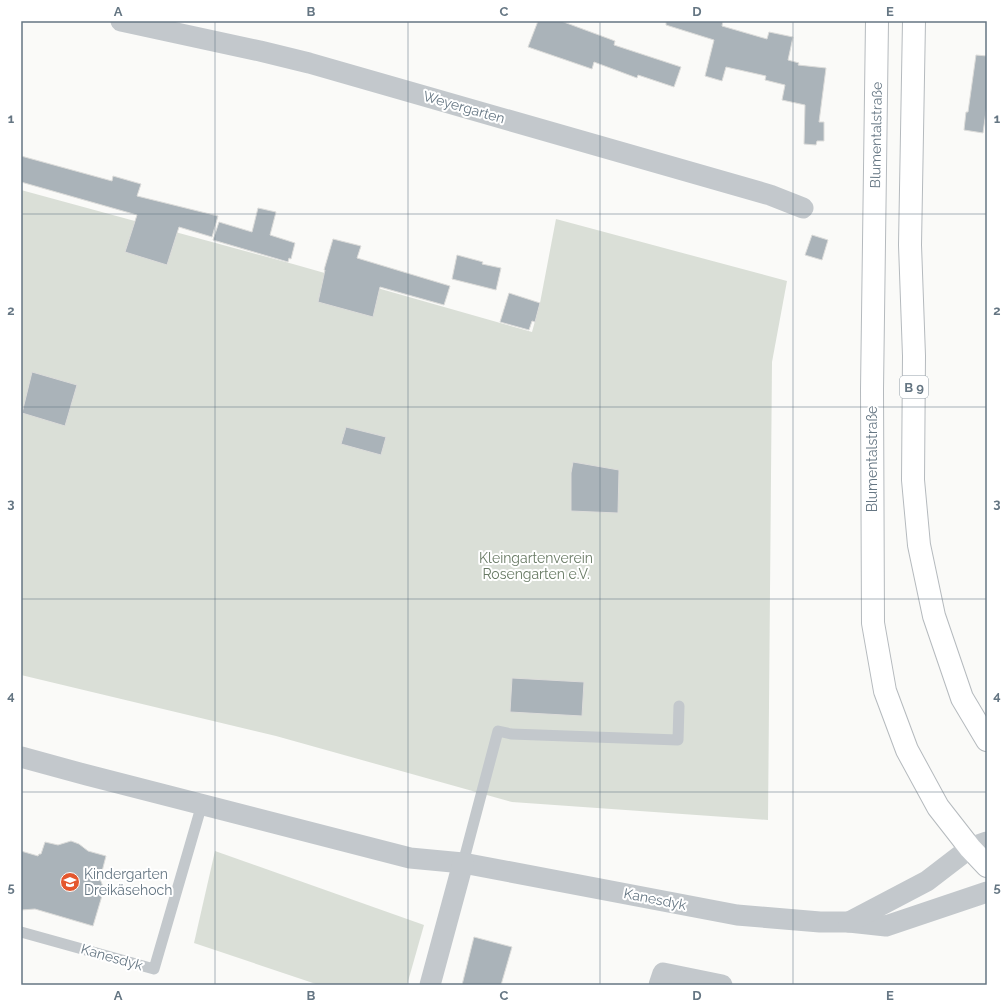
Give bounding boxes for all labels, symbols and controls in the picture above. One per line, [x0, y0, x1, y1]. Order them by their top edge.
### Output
text: A [114, 4, 123, 19]
text: B [307, 4, 316, 19]
text: C [500, 4, 509, 19]
text: D [692, 4, 702, 19]
text: E [886, 4, 894, 19]
street label: Blumentalstraße [867, 82, 885, 188]
street label: Weyergarten [421, 88, 507, 126]
text: 1 [8, 111, 15, 126]
text: 1 [994, 111, 1001, 126]
text: 2 [7, 303, 15, 318]
text: 2 [993, 303, 1001, 318]
road number: B 9 [900, 376, 928, 398]
street label: Blumentalstraße [864, 406, 880, 512]
text: 3 [7, 496, 15, 511]
text: 3 [993, 496, 1001, 511]
park label: Kleingartenverein Rosengarten e.V. [479, 550, 593, 582]
text: 4 [7, 688, 15, 703]
text: 4 [993, 688, 1001, 703]
place label: Kindergarten Dreikäsehoch [84, 866, 172, 898]
school or university icon: Kindergarten Dreikäsehoch [59, 871, 81, 893]
text: 5 [7, 880, 15, 895]
text: 5 [993, 880, 1001, 895]
street label: Kanesdyk [622, 885, 688, 913]
street label: Kanesdyk [79, 941, 145, 974]
text: A [114, 988, 123, 1003]
text: B [307, 988, 316, 1003]
text: C [500, 988, 509, 1003]
text: D [692, 988, 702, 1003]
text: E [886, 988, 894, 1003]

